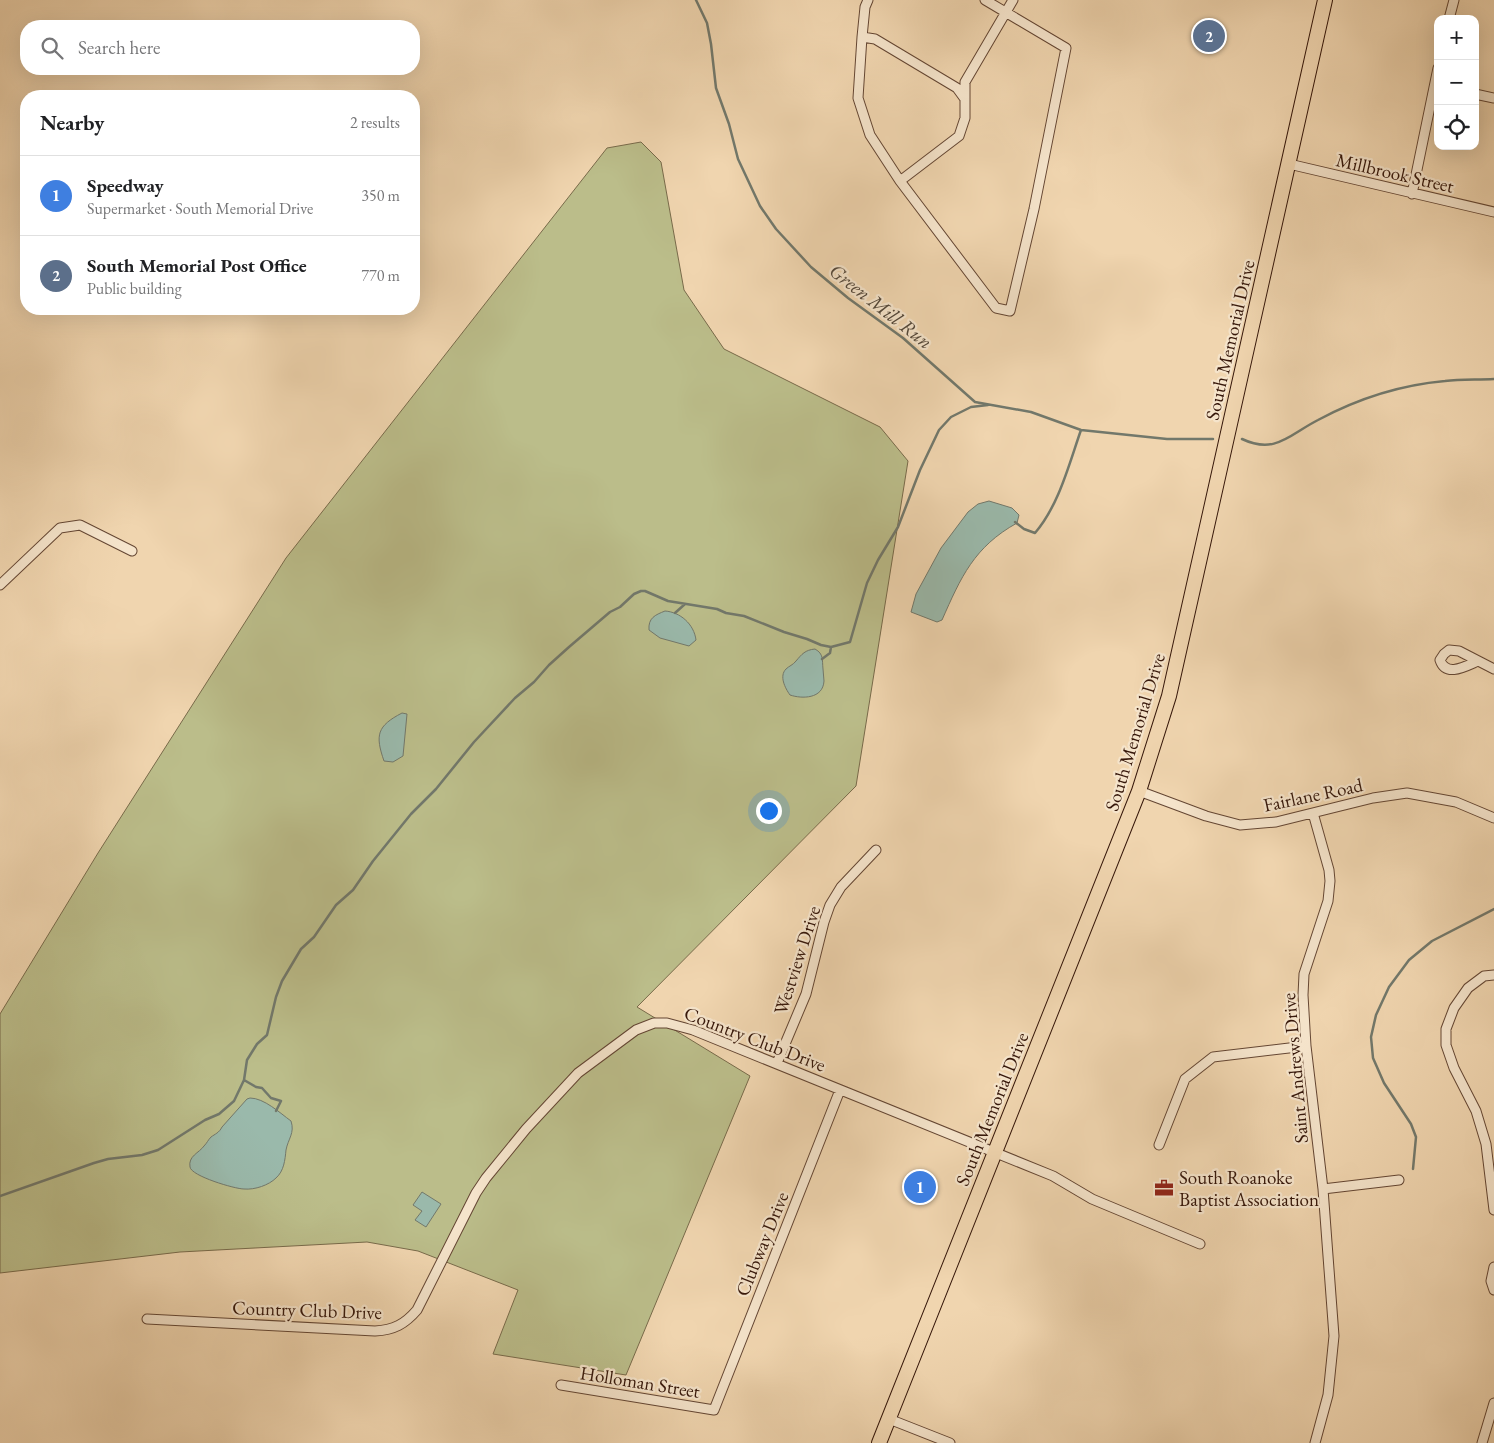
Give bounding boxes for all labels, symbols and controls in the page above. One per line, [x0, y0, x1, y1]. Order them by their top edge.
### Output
map controls [1434, 15, 1479, 150]
button: + [1434, 15, 1479, 60]
pin: 2 [1193, 17, 1225, 55]
search box [20, 20, 420, 75]
icon: search [38, 34, 66, 62]
text: Search here [78, 35, 160, 60]
button: − [1434, 60, 1479, 105]
button: locate [1434, 105, 1479, 150]
text: Nearby [40, 109, 104, 136]
text: 2 results [350, 112, 400, 133]
street label: Millbrook Street [1334, 147, 1456, 199]
text: Speedway [87, 173, 164, 198]
text: 1 [52, 185, 60, 206]
text: 350 m [361, 185, 400, 206]
text: Supermarket · South Memorial Drive [87, 198, 313, 219]
text: South Memorial Post Office [87, 253, 307, 278]
street label: South Memorial Drive [1199, 257, 1261, 423]
water label: Green Mill Run [824, 258, 938, 354]
text: 2 [52, 265, 60, 286]
text: 770 m [361, 265, 400, 286]
text: Public building [87, 278, 182, 299]
street label: South Memorial Drive [1099, 650, 1171, 814]
street label: Fairlane Road [1261, 772, 1365, 818]
your location [756, 798, 782, 824]
street label: Westview Drive [768, 902, 826, 1018]
street label: Saint Andrews Drive [1276, 992, 1314, 1144]
street label: Country Club Drive [681, 1001, 829, 1077]
street label: South Memorial Drive [950, 1028, 1034, 1190]
place label: South Roanoke Baptist Association [1179, 1165, 1319, 1212]
pin: 1 [904, 1168, 936, 1206]
office icon: South Roanoke Baptist Association [1153, 1177, 1175, 1199]
street label: Clubway Drive [730, 1188, 794, 1300]
street label: Country Club Drive [232, 1295, 382, 1325]
street label: Holloman Street [578, 1360, 702, 1404]

